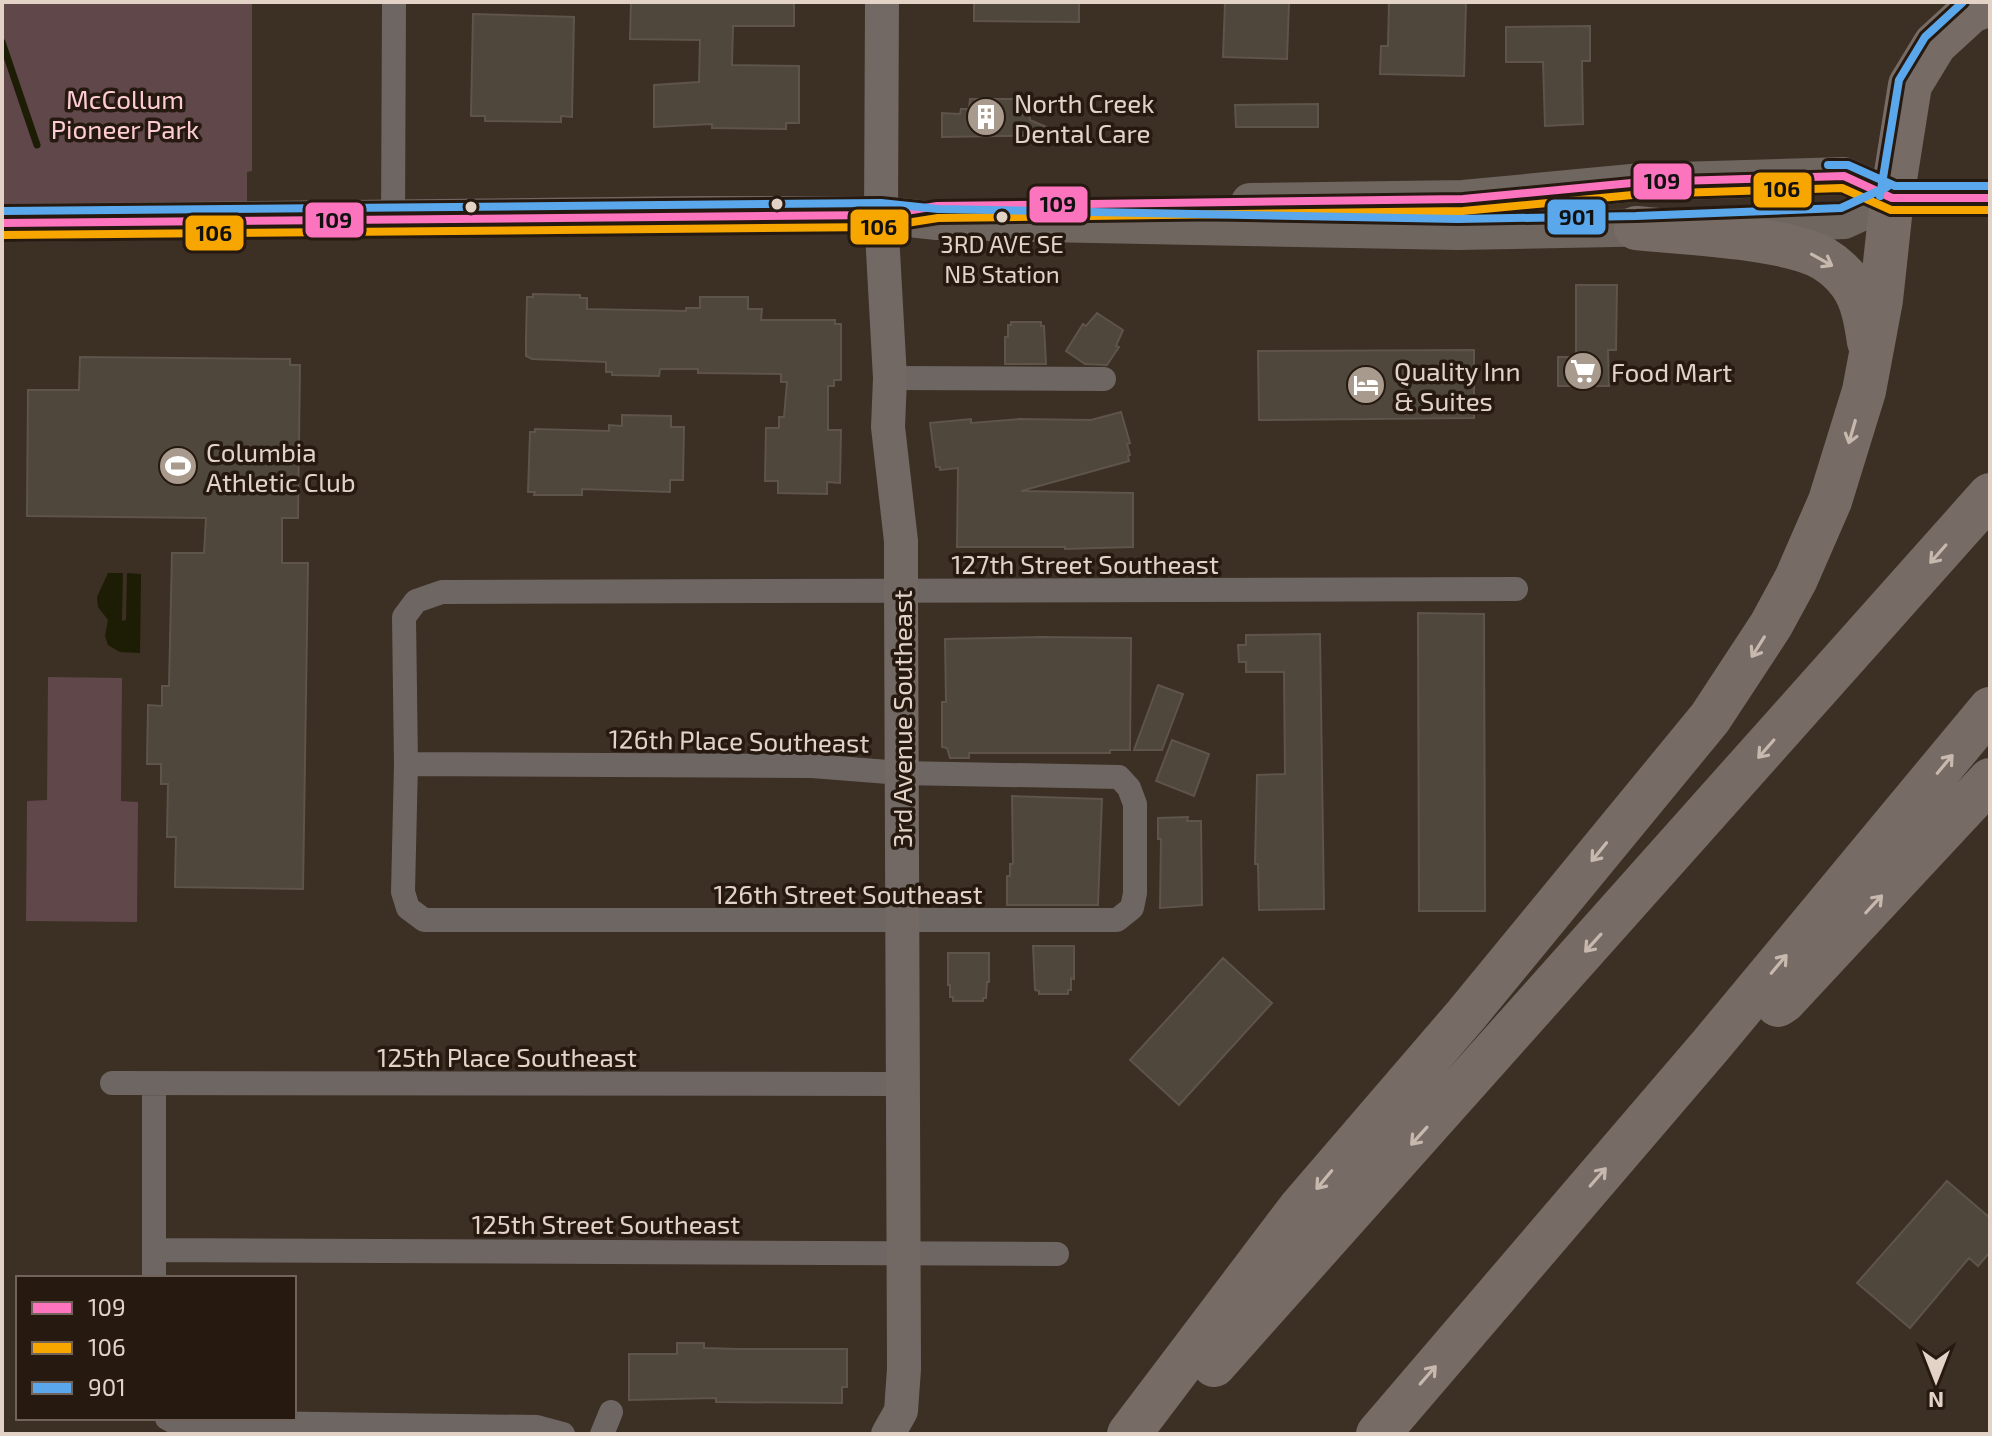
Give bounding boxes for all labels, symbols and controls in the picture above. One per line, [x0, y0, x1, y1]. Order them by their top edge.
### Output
park label: McCollum Pioneer Park [51, 83, 199, 144]
place label: North Creek Dental Care [1014, 87, 1154, 148]
building icon: North Creek Dental Care [965, 96, 1007, 138]
line badge: 109 [1632, 162, 1693, 201]
text: 109 [1644, 167, 1680, 193]
line badge: 106 [1752, 171, 1813, 209]
text: 106 [1764, 175, 1800, 201]
line badge: 109 [1028, 185, 1089, 224]
text: 109 [1040, 190, 1076, 216]
unlabelled marker [769, 196, 785, 212]
line badge: 901 [1546, 198, 1607, 236]
unlabelled marker [463, 199, 479, 215]
line badge: 109 [304, 201, 365, 239]
text: 901 [1559, 203, 1595, 229]
text: 109 [316, 206, 352, 232]
line badge: 106 [849, 208, 910, 246]
marker: 3RD AVE SE NB Station [994, 209, 1010, 225]
text: 106 [861, 213, 897, 239]
line badge: 106 [184, 214, 245, 252]
text: 106 [196, 219, 232, 245]
place label: 3RD AVE SE NB Station [940, 229, 1064, 288]
one-way arrow [1810, 252, 1833, 268]
supermarket icon: Food Mart [1562, 350, 1604, 392]
place label: Quality Inn & Suites [1394, 355, 1521, 416]
place label: Food Mart [1611, 356, 1732, 387]
hotel icon: Quality Inn & Suites [1345, 364, 1387, 406]
one-way arrow [1844, 419, 1859, 445]
place label: Columbia Athletic Club [206, 436, 356, 497]
sports icon: Columbia Athletic Club [157, 445, 199, 487]
one-way arrow [1930, 543, 1948, 563]
street label: 127th Street Southeast [951, 548, 1219, 579]
street label: 3rd Avenue Southeast [886, 590, 917, 848]
one-way arrow [1750, 635, 1766, 658]
street label: 126th Place Southeast [608, 722, 870, 758]
one-way arrow [1757, 738, 1775, 758]
one-way arrow [1936, 754, 1954, 775]
one-way arrow [1590, 841, 1608, 862]
street label: 126th Street Southeast [713, 878, 983, 909]
one-way arrow [1865, 894, 1884, 914]
one-way arrow [1584, 932, 1602, 952]
one-way arrow [1770, 954, 1788, 975]
street label: 125th Place Southeast [377, 1041, 637, 1072]
one-way arrow [1411, 1126, 1429, 1146]
one-way arrow [1588, 1168, 1606, 1188]
one-way arrow [1315, 1170, 1333, 1190]
street label: 125th Street Southeast [472, 1208, 740, 1239]
legend [16, 1276, 296, 1420]
text: 109 [88, 1292, 126, 1321]
text: 106 [88, 1332, 126, 1361]
north arrow [1896, 1340, 1976, 1420]
one-way arrow [1419, 1365, 1437, 1385]
text: 901 [88, 1372, 126, 1401]
text: N [1928, 1388, 1944, 1414]

